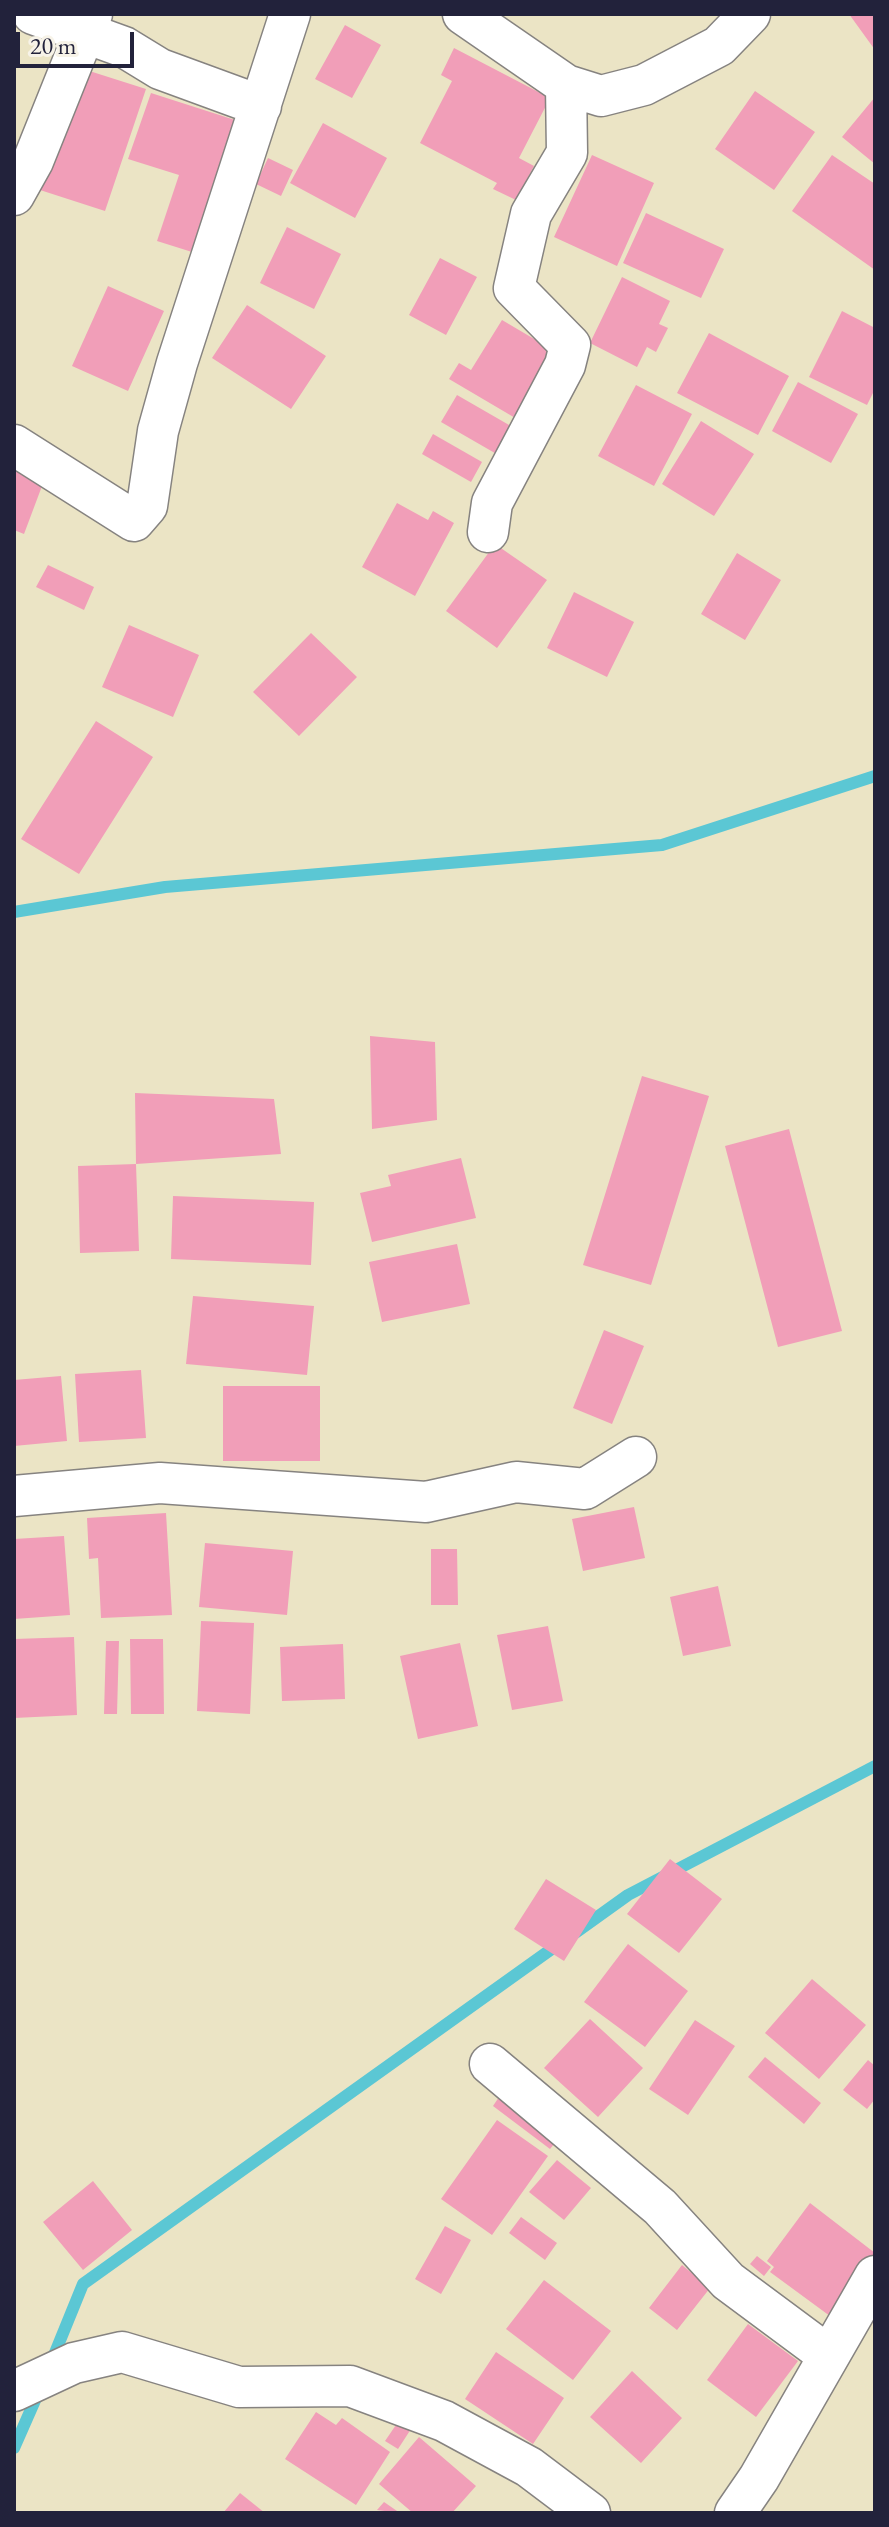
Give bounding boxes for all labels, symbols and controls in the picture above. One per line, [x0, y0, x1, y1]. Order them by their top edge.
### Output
scale bar [20, 16, 138, 66]
text: 20 m [30, 30, 77, 61]

